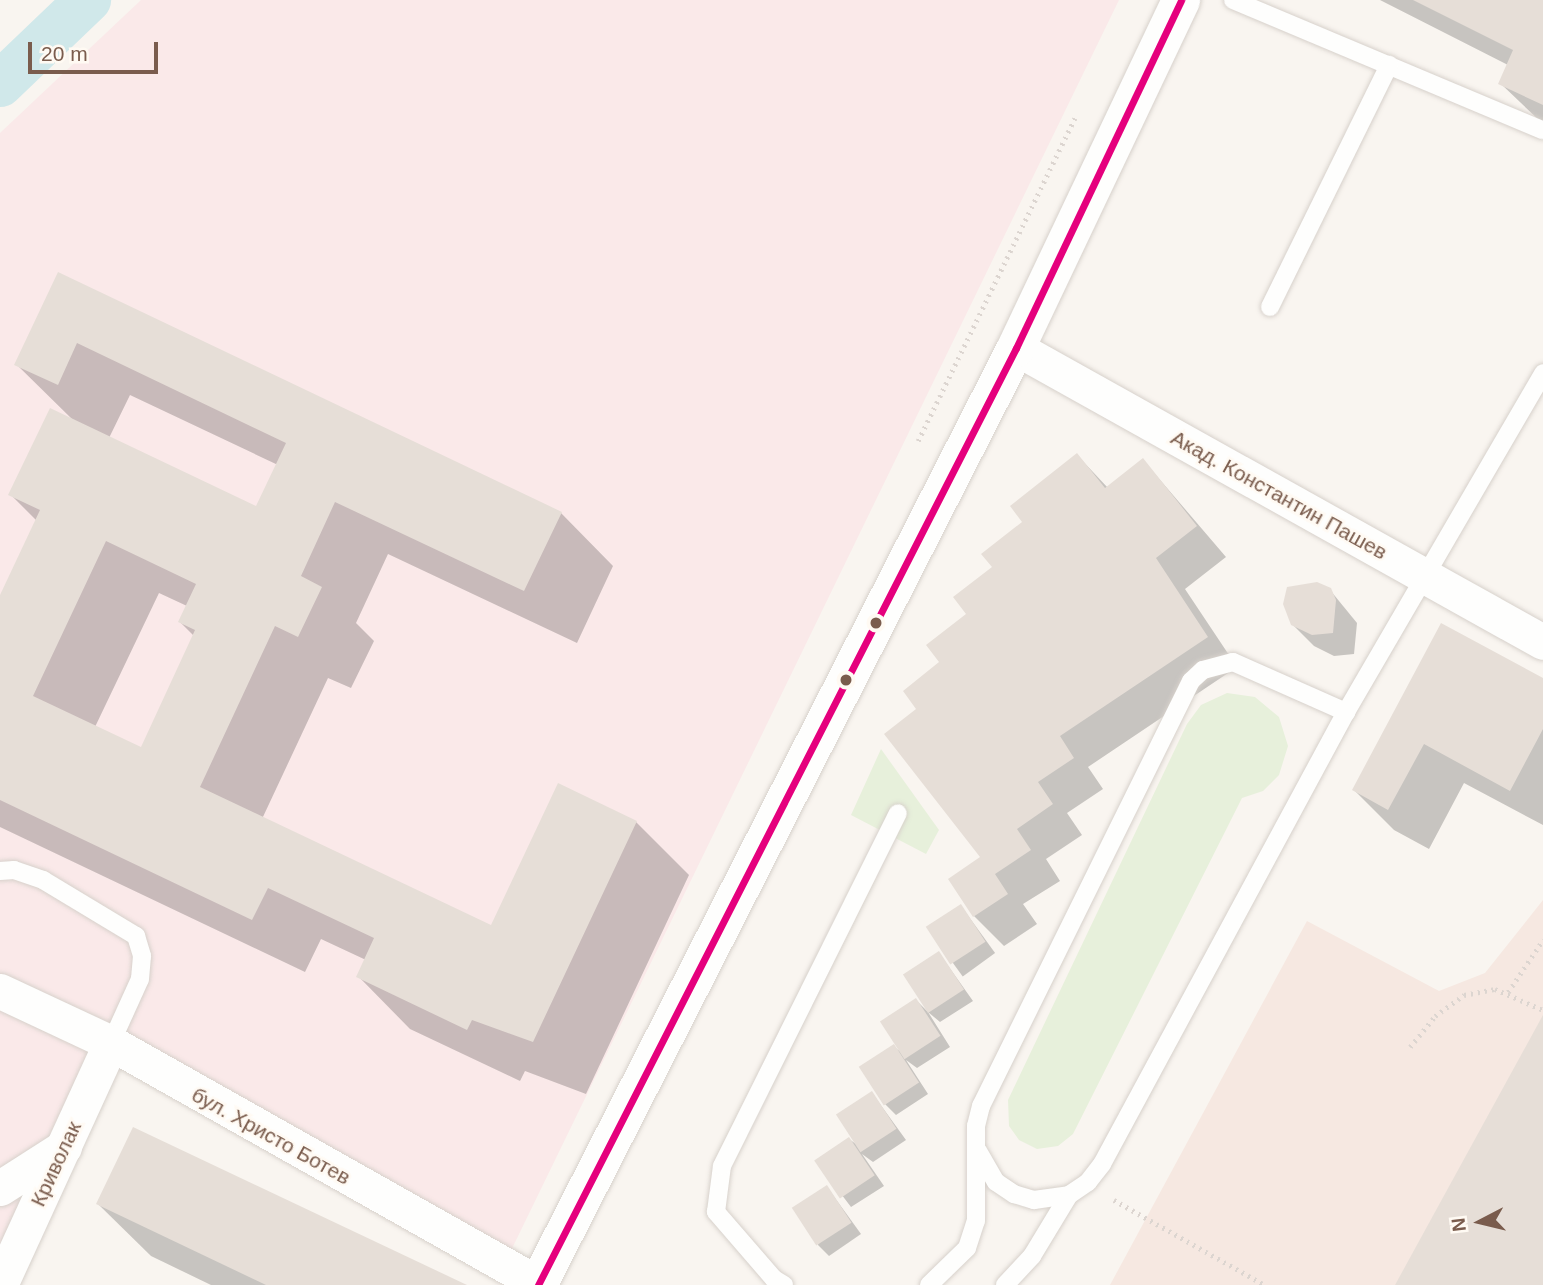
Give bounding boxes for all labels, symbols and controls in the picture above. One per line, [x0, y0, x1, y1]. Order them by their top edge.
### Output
scale bar [32, 28, 161, 72]
text: 20 m [41, 42, 88, 65]
street label: Акад. Константин Пашев [1167, 425, 1391, 565]
unlabelled marker [869, 616, 883, 630]
unlabelled marker [839, 673, 853, 687]
street label: бул. Христо Ботев [187, 1082, 355, 1190]
street label: Криволак [25, 1117, 87, 1211]
north arrow [1445, 1187, 1515, 1257]
text: N [1447, 1217, 1470, 1233]

